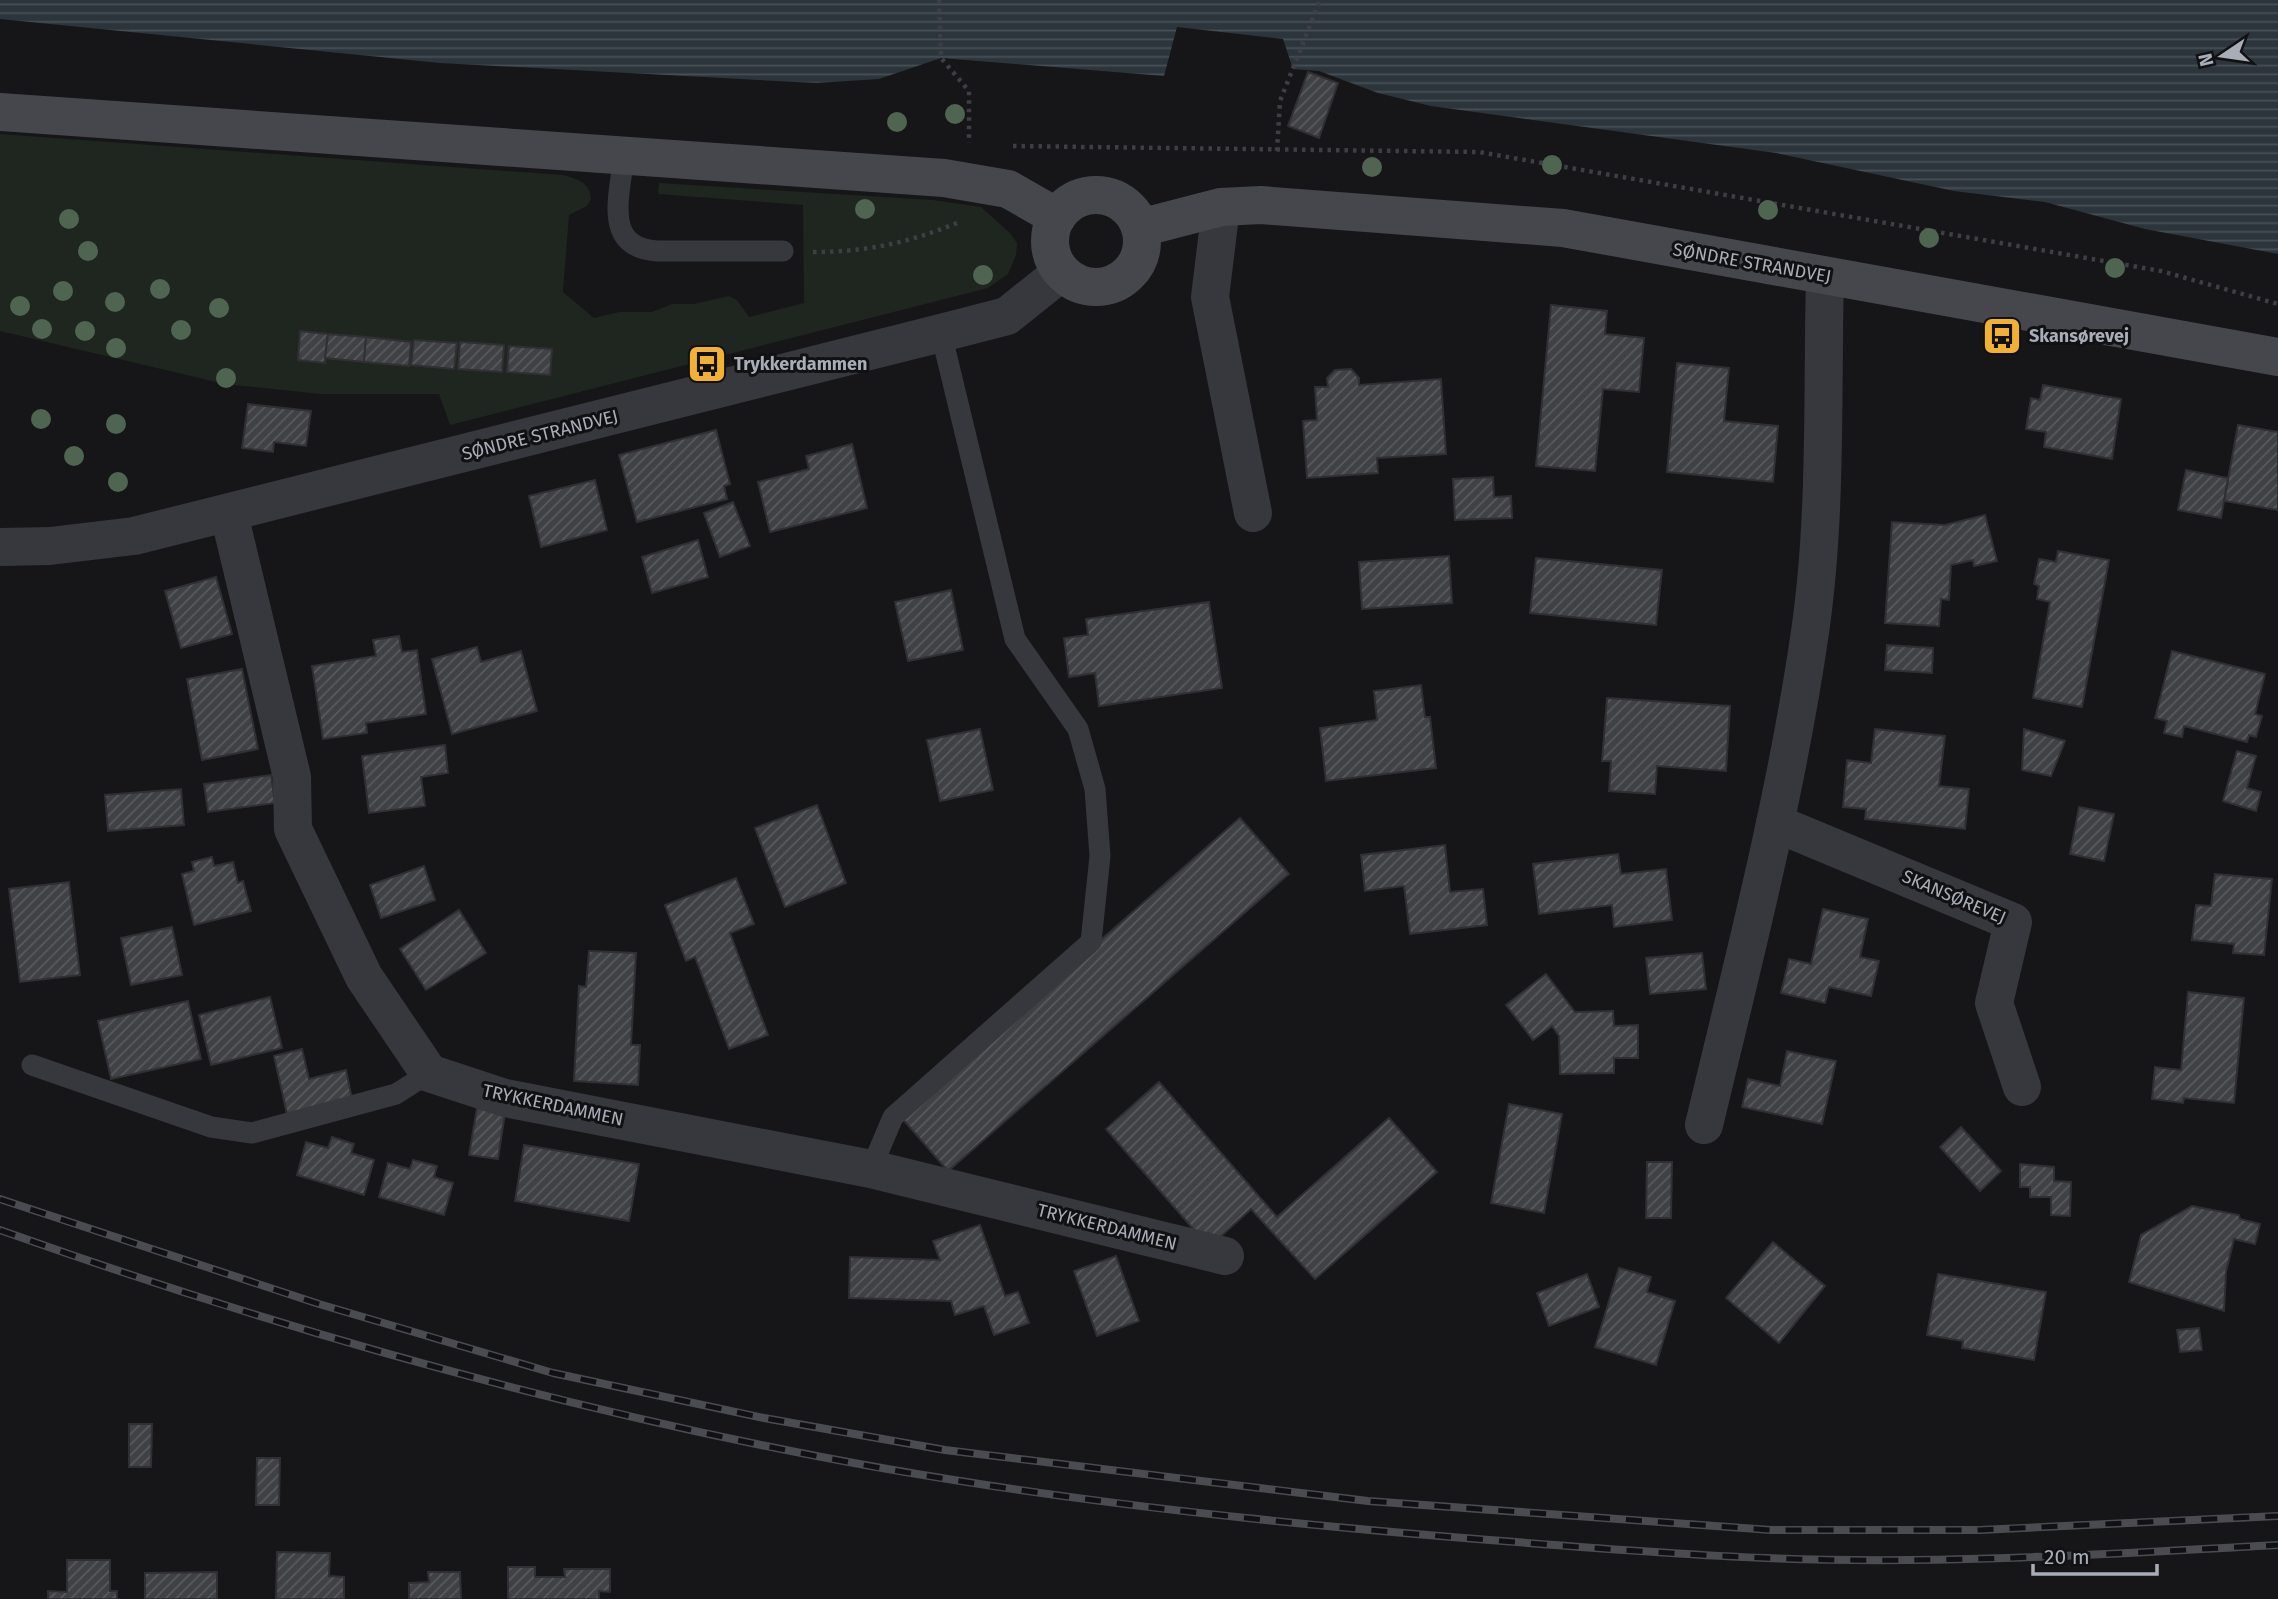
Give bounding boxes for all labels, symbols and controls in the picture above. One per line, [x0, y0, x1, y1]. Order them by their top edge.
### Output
north arrow [2187, 21, 2257, 91]
text: N [2193, 51, 2219, 68]
street label: SØNDRE STRANDVEJ [1671, 238, 1833, 288]
bus stop icon: Skansørevej [1981, 315, 2023, 357]
place label: Skansørevej [2029, 325, 2129, 347]
bus stop icon: Trykkerdammen [686, 343, 728, 385]
place label: Trykkerdammen [734, 353, 867, 375]
street label: SØNDRE STRANDVEJ [460, 405, 620, 465]
street label: SKANSØREVEJ [1899, 865, 2009, 929]
street label: TRYKKERDAMMEN [481, 1079, 625, 1131]
street label: TRYKKERDAMMEN [1035, 1199, 1179, 1255]
scale bar [2033, 1532, 2157, 1576]
text: 20 m [2044, 1544, 2090, 1570]

